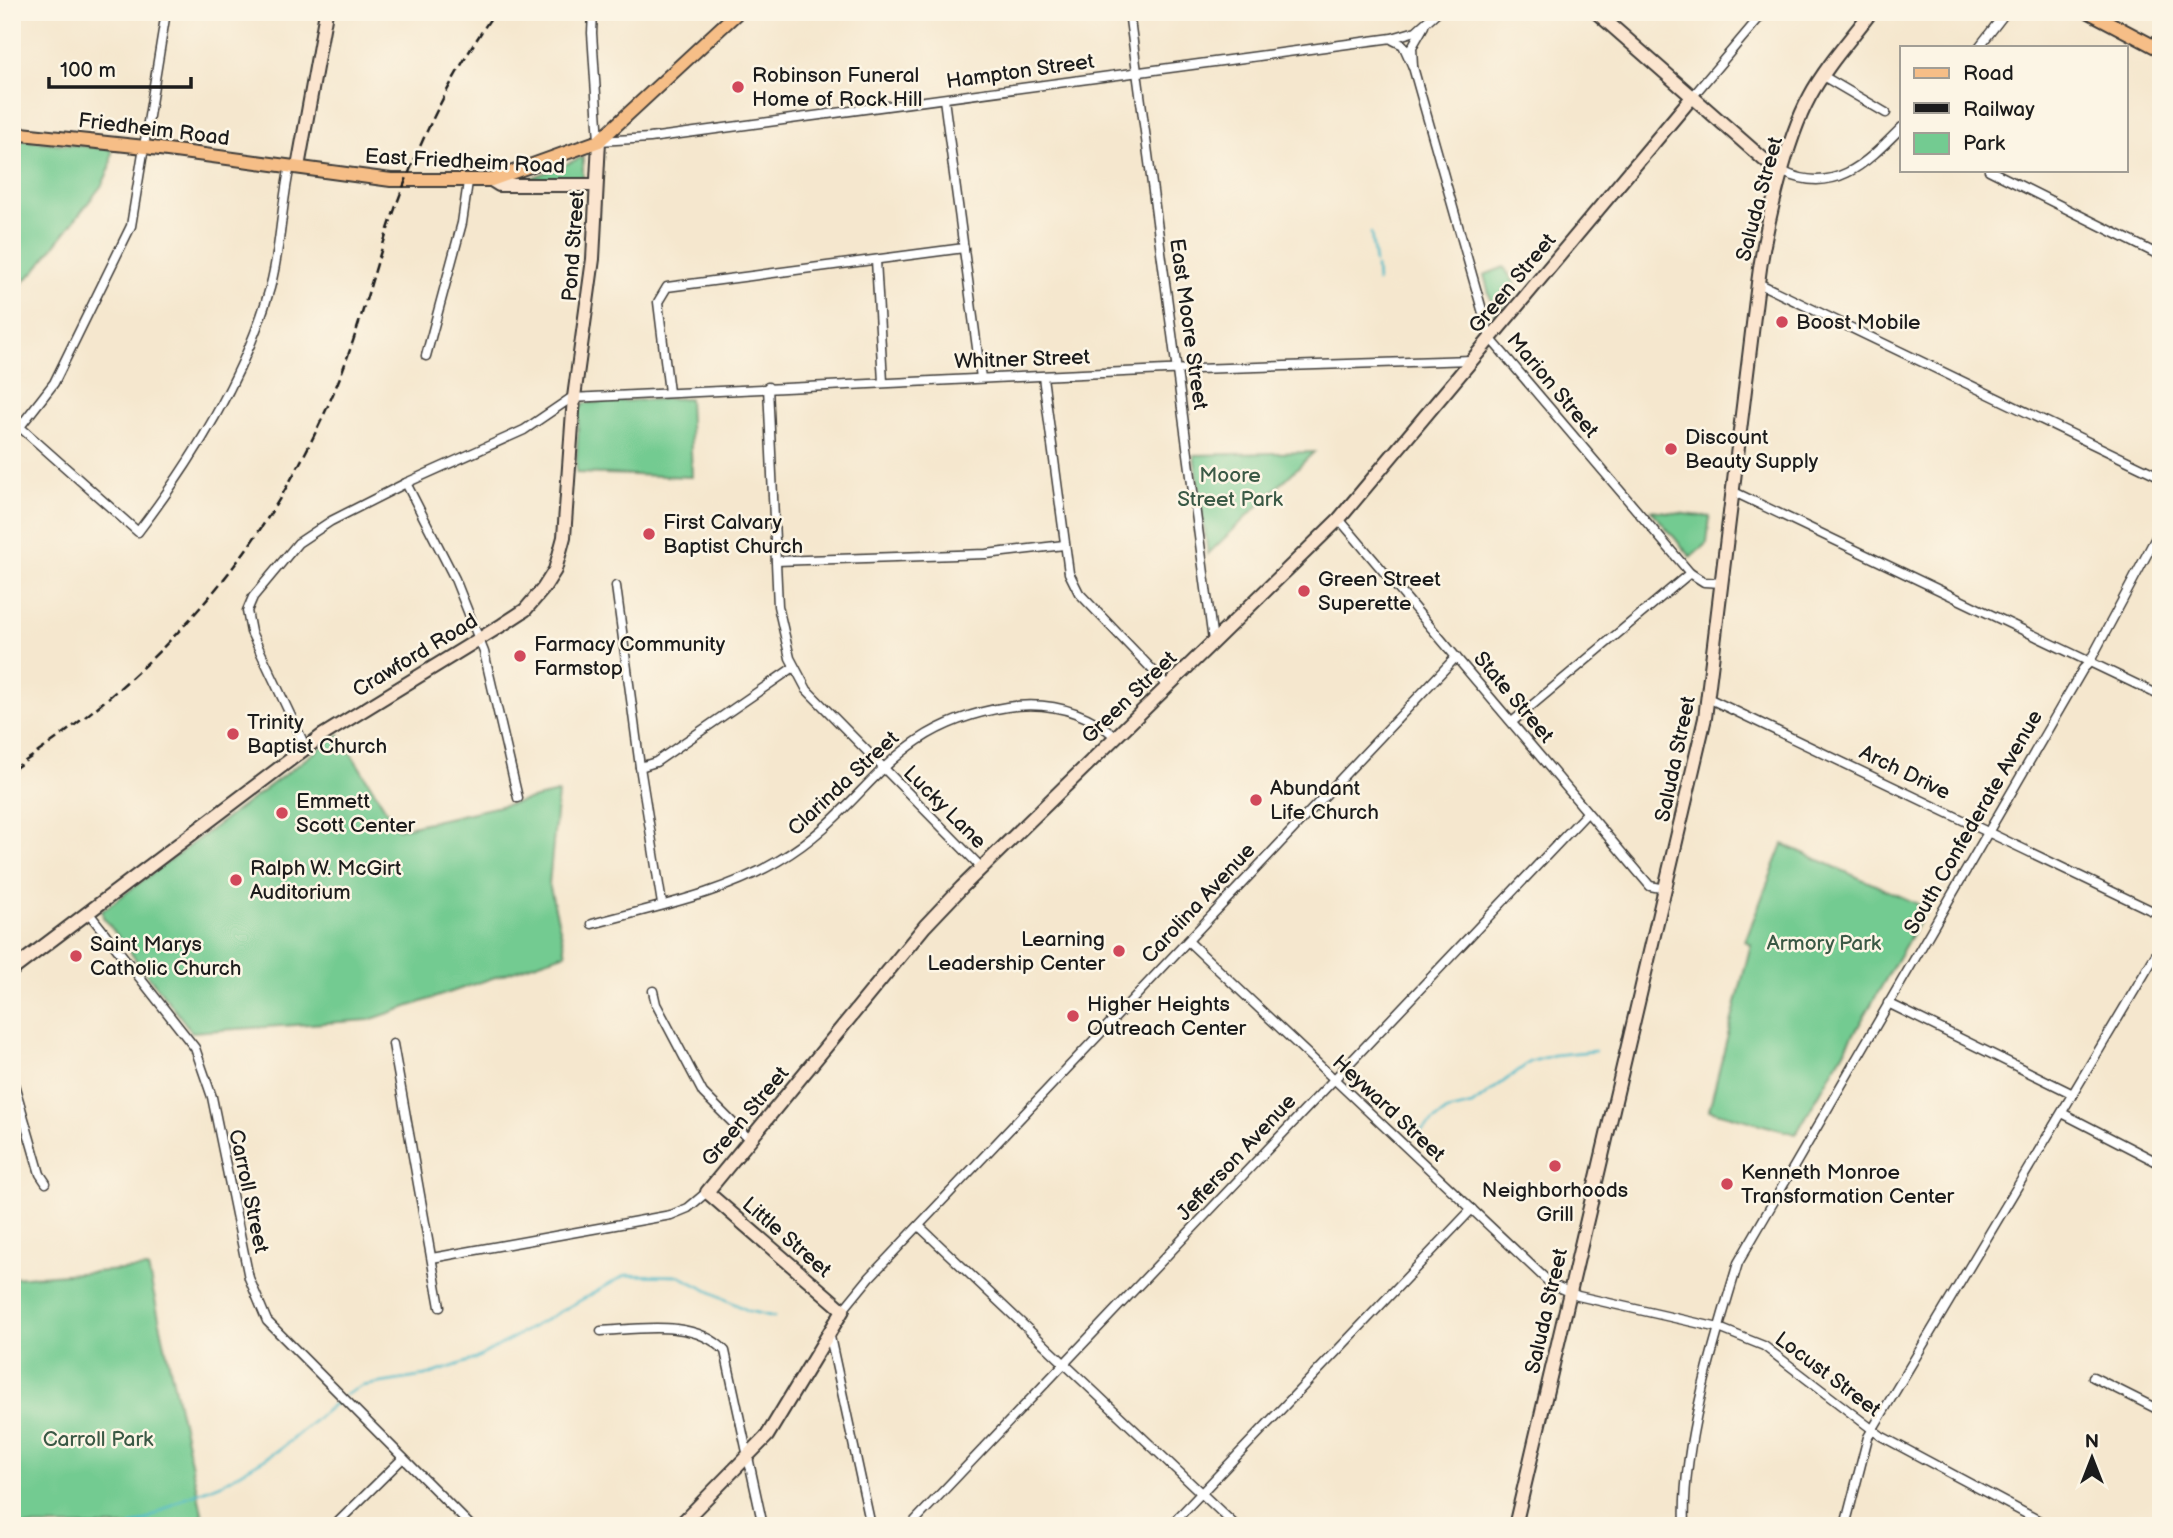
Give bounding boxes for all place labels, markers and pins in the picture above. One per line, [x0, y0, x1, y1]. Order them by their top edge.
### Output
place label: Robinson Funeral Home of Rock Hill [752, 63, 922, 112]
marker: Robinson Funeral Home of Rock Hill [730, 79, 746, 95]
place label: Boost Mobile [1796, 310, 1921, 335]
marker: Boost Mobile [1774, 314, 1790, 330]
place label: Discount Beauty Supply [1685, 425, 1819, 474]
marker: Discount Beauty Supply [1663, 441, 1679, 457]
place label: First Calvary Baptist Church [663, 510, 803, 559]
marker: First Calvary Baptist Church [641, 526, 657, 542]
place label: Green Street Superette [1318, 567, 1441, 616]
marker: Green Street Superette [1296, 583, 1312, 599]
place label: Farmacy Community Farmstop [534, 632, 726, 681]
marker: Farmacy Community Farmstop [512, 648, 528, 664]
place label: Trinity Baptist Church [247, 710, 387, 759]
marker: Trinity Baptist Church [225, 726, 241, 742]
place label: Abundant Life Church [1270, 776, 1379, 825]
place label: Emmett Scott Center [296, 789, 416, 838]
marker: Abundant Life Church [1248, 792, 1264, 808]
marker: Emmett Scott Center [274, 805, 290, 821]
place label: Ralph W. McGirt Auditorium [250, 856, 402, 905]
marker: Ralph W. McGirt Auditorium [228, 872, 244, 888]
place label: Learning Leadership Center [927, 927, 1105, 976]
place label: Saint Marys Catholic Church [90, 932, 241, 981]
marker: Learning Leadership Center [1111, 943, 1127, 959]
marker: Saint Marys Catholic Church [68, 948, 84, 964]
place label: Higher Heights Outreach Center [1087, 992, 1247, 1041]
marker: Higher Heights Outreach Center [1065, 1008, 1081, 1024]
marker: Neighborhoods Grill [1547, 1158, 1563, 1174]
place label: Kenneth Monroe Transformation Center [1741, 1160, 1955, 1209]
marker: Kenneth Monroe Transformation Center [1719, 1176, 1735, 1192]
place label: Neighborhoods Grill [1482, 1178, 1628, 1227]

